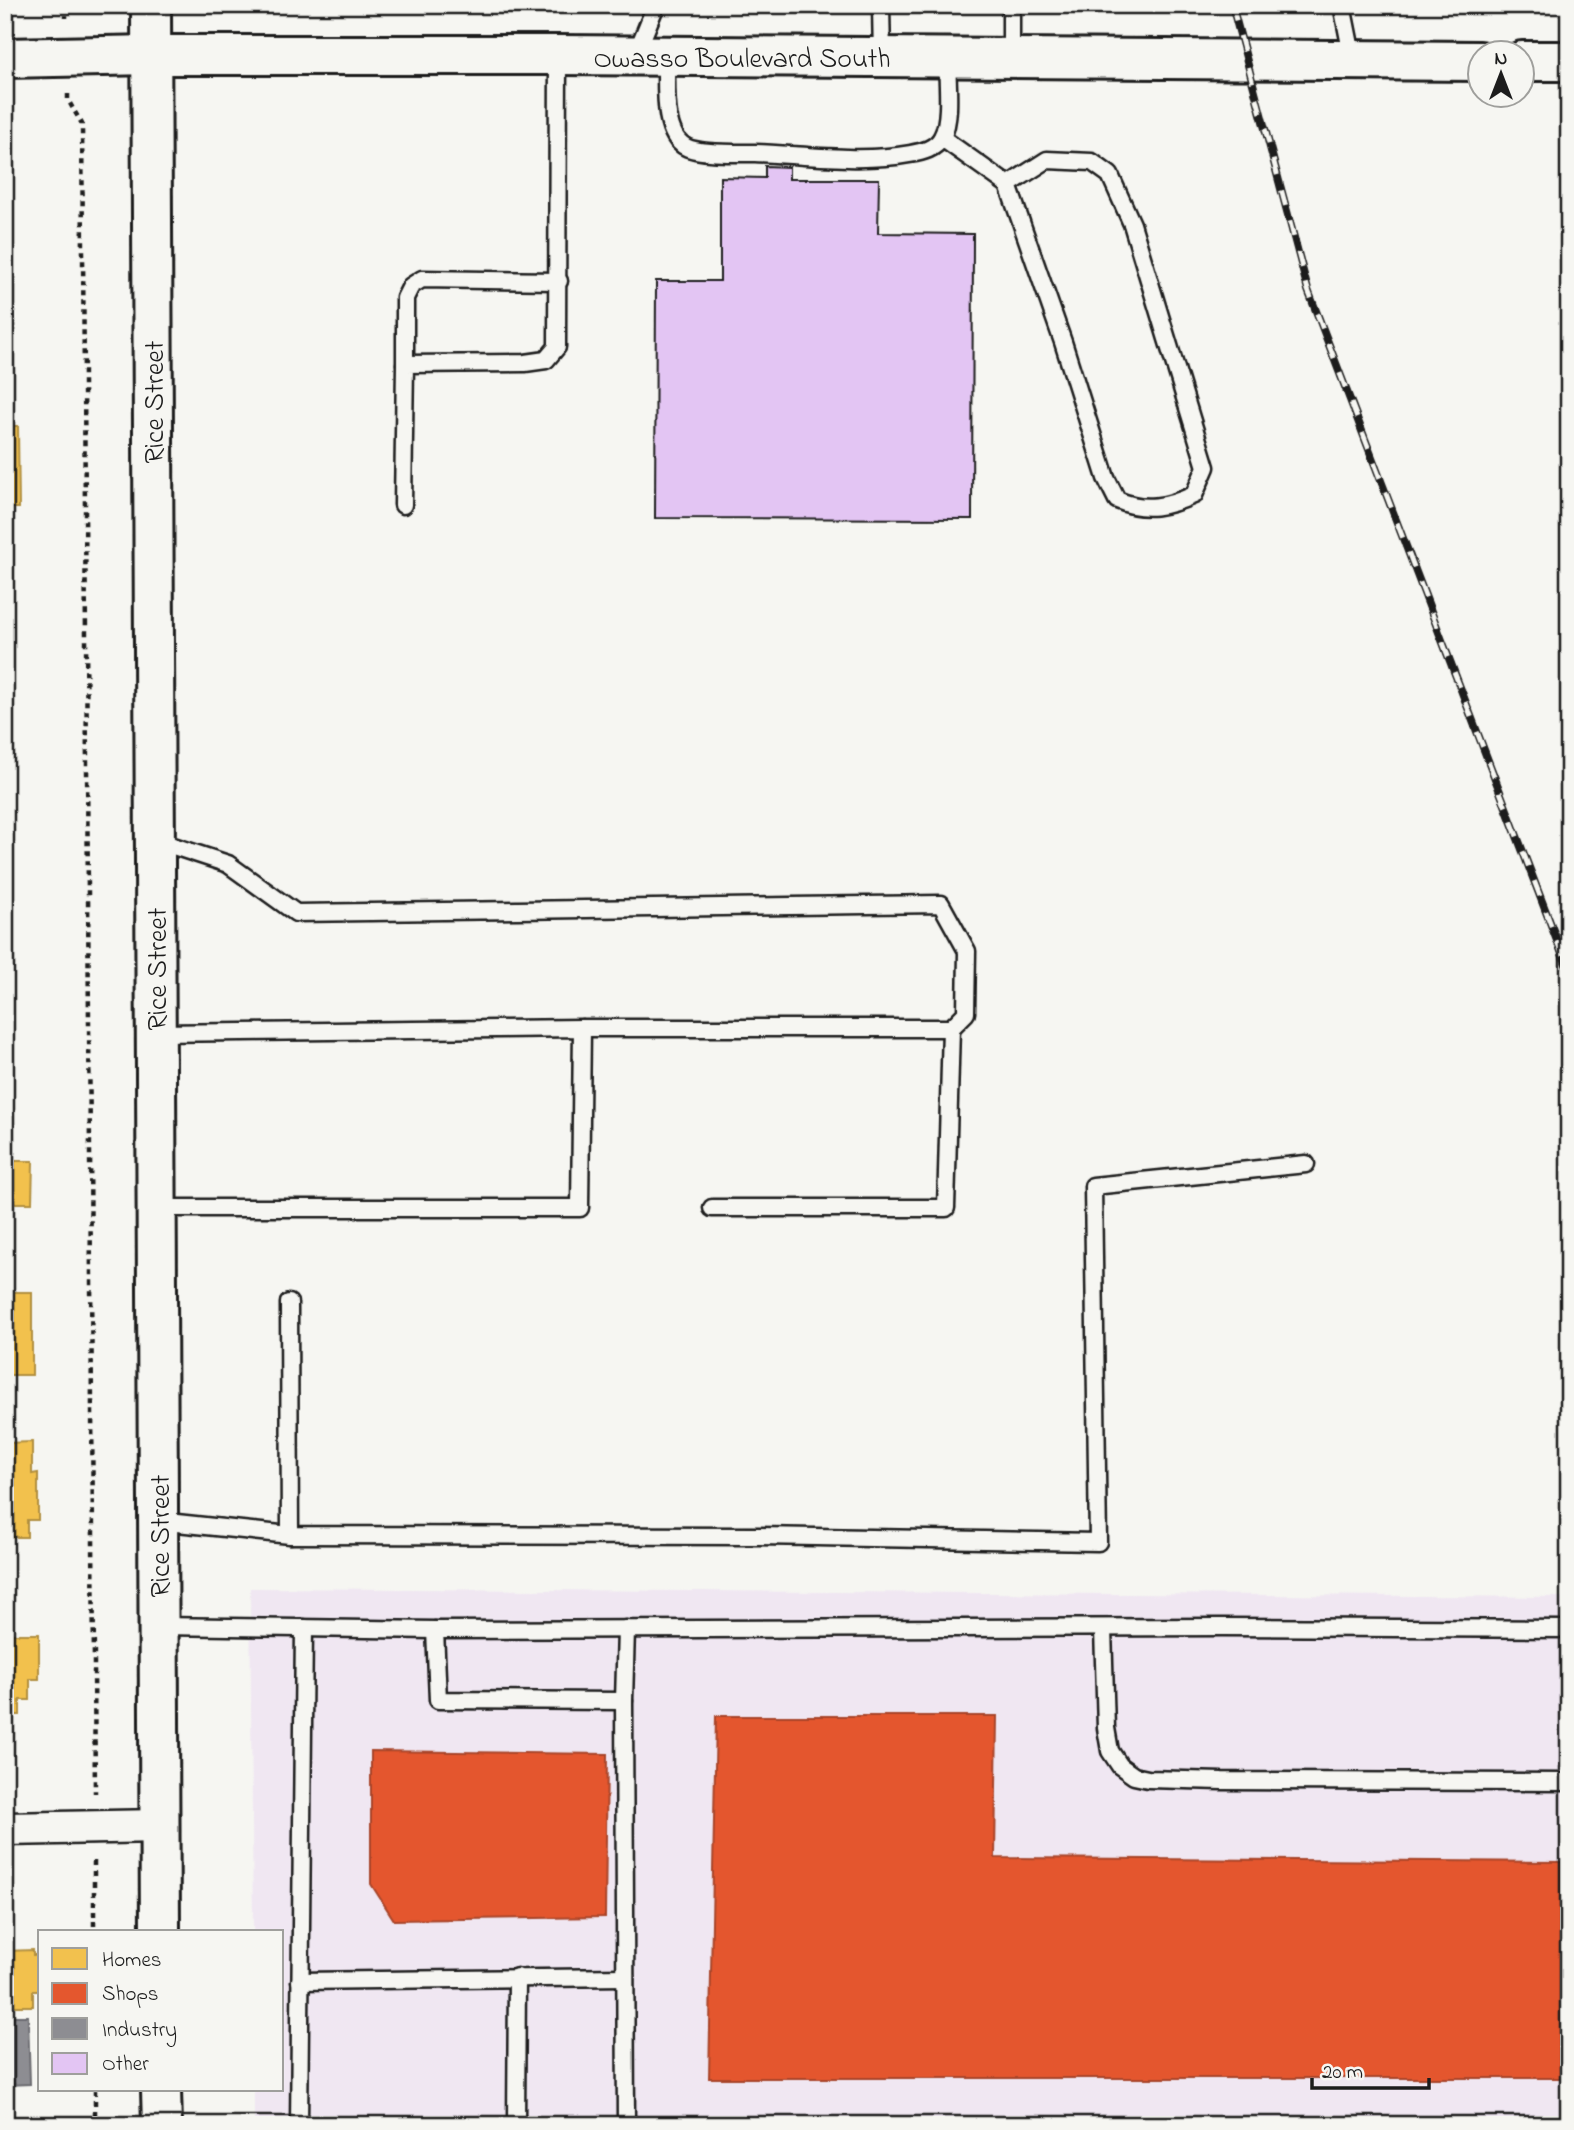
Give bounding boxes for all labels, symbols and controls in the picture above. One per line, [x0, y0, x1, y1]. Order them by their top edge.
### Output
north arrow [1466, 38, 1536, 108]
street label: Owasso Boulevard South [593, 40, 891, 81]
text: N [1495, 46, 1508, 73]
street label: Rice Street [136, 340, 177, 464]
street label: Rice Street [139, 907, 180, 1031]
street label: Rice Street [142, 1474, 183, 1598]
legend [38, 1930, 284, 2092]
text: Homes [102, 1946, 162, 1976]
text: Shops [102, 1980, 159, 2010]
text: Industry [102, 2016, 177, 2048]
scale bar [1312, 2046, 1429, 2090]
text: Other [102, 2050, 149, 2080]
text: 20 m [1322, 2058, 1363, 2088]

